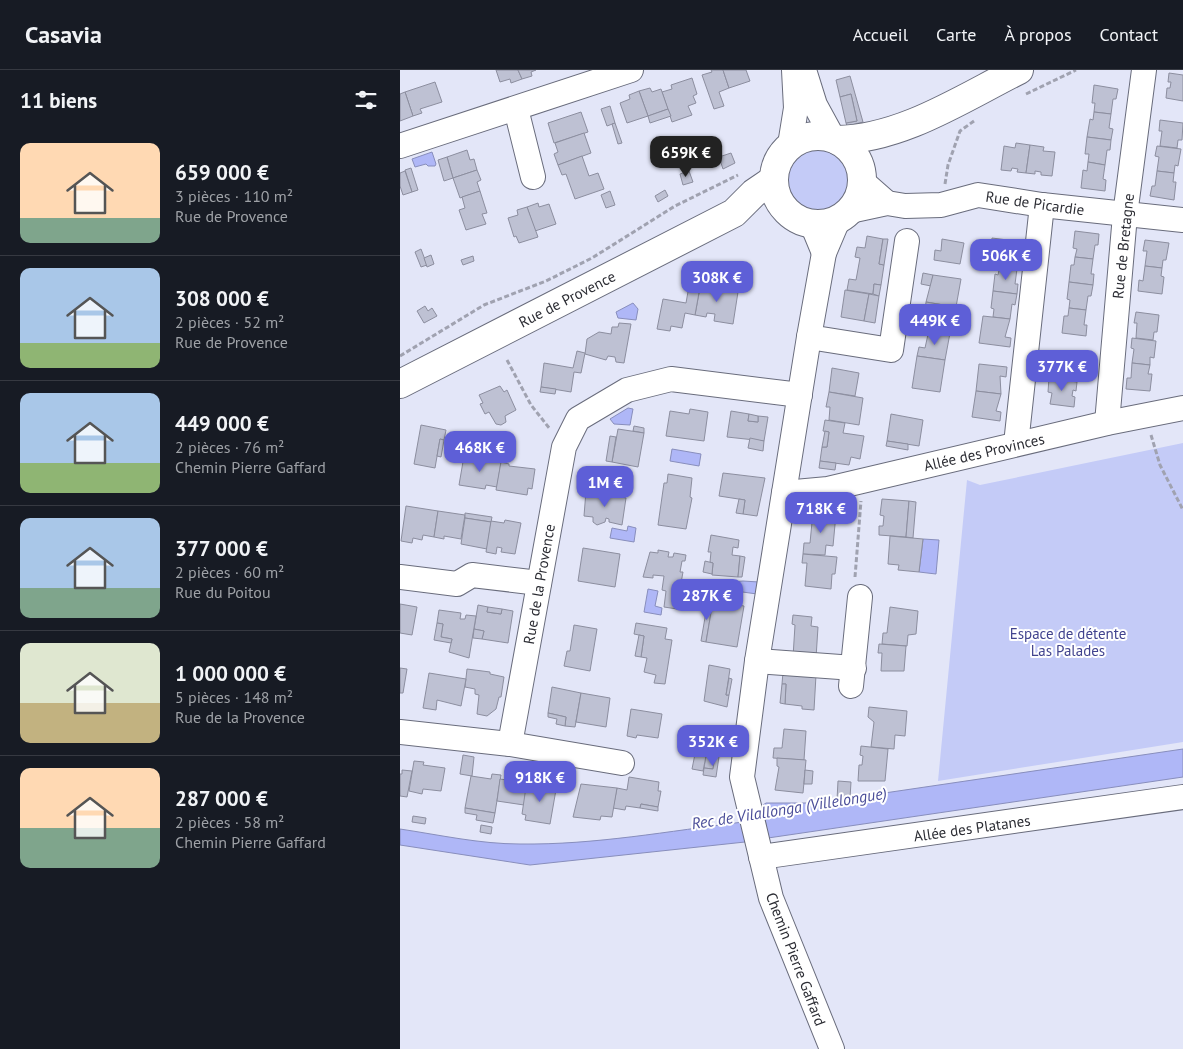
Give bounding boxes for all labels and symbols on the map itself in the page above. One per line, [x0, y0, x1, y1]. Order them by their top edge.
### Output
pin: 659K € [645, 136, 727, 178]
street label: Rue de Picardie [984, 187, 1086, 219]
street label: Rue de Bretagne [1108, 192, 1138, 300]
pin: 506K € [965, 238, 1047, 281]
pin: 308K € [676, 260, 758, 303]
street label: Rue de Provence [515, 266, 619, 332]
pin: 449K € [894, 304, 976, 346]
pin: 377K € [1021, 350, 1103, 392]
street label: Allée des Provinces [922, 429, 1046, 475]
pin: 468K € [439, 430, 521, 473]
pin: 1M € [575, 466, 635, 508]
pin: 718K € [780, 492, 862, 534]
street label: Rue de la Provence [519, 522, 559, 646]
pin: 287K € [666, 578, 748, 621]
park label: Espace de détente Las Palades [1010, 624, 1126, 660]
pin: 352K € [672, 724, 754, 767]
pin: 918K € [499, 760, 581, 803]
water label: Rec de Vilallonga (Villelongue) [690, 783, 888, 833]
street label: Allée des Platanes [912, 810, 1032, 846]
street label: Chemin Pierre Gaffard [762, 890, 830, 1028]

